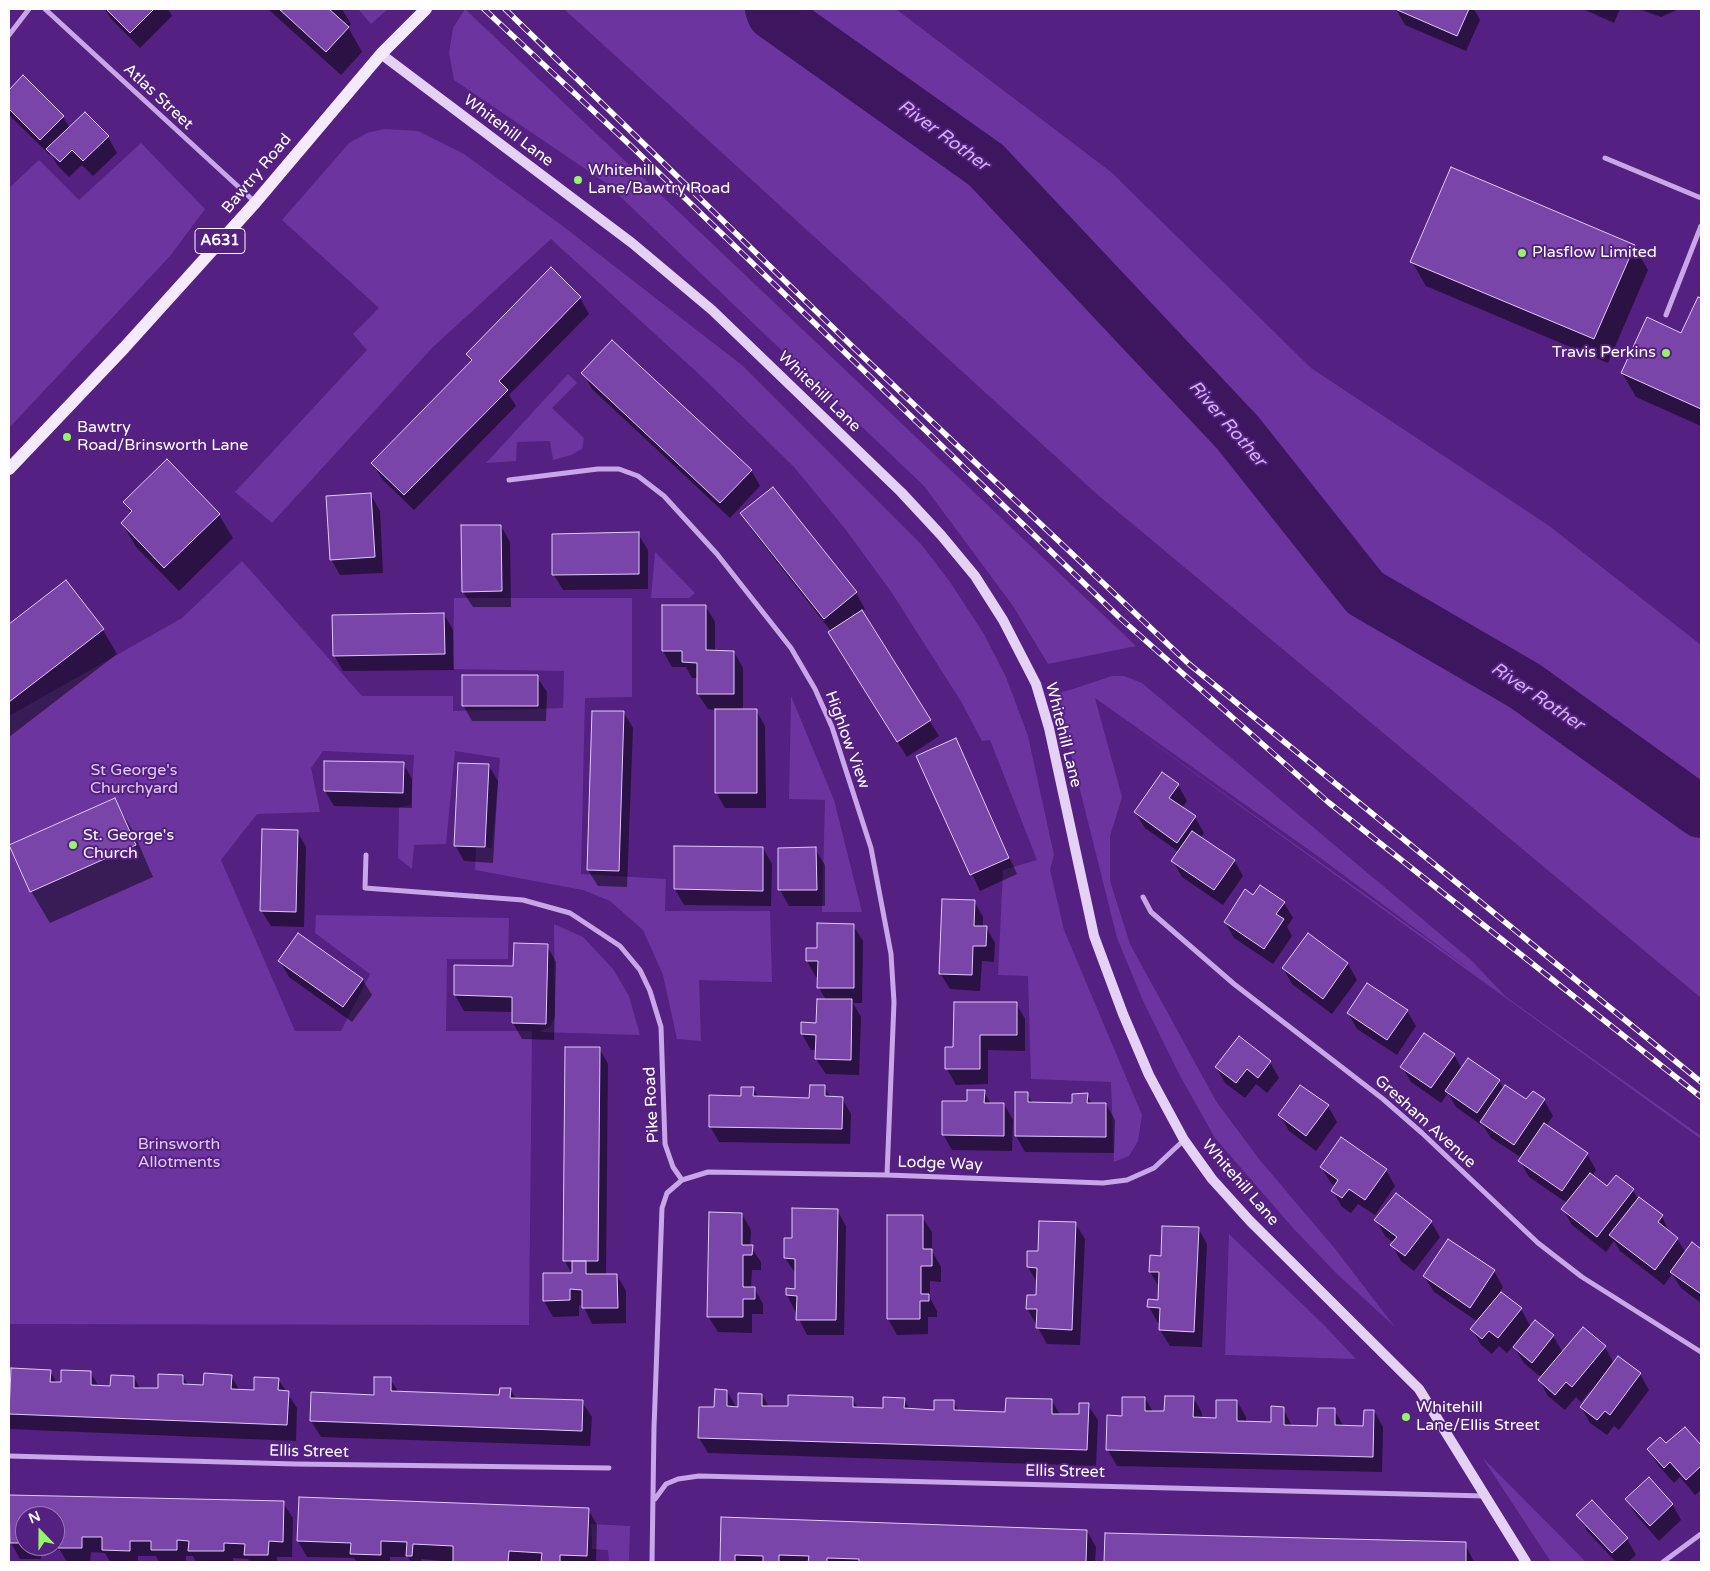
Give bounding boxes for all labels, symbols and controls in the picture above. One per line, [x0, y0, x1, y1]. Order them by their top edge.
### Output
street label: Atlas Street [119, 60, 197, 134]
street label: Whitehill Lane [459, 91, 557, 171]
water label: River Rother [893, 96, 993, 176]
street label: Bawtry Road [218, 130, 296, 218]
place label: Whitehill Lane/Bawtry Road [588, 161, 730, 199]
marker: Whitehill Lane/Bawtry Road [572, 174, 584, 186]
road number: A631 [195, 228, 245, 254]
place label: Plasflow Limited [1532, 243, 1657, 263]
marker: Plasflow Limited [1516, 247, 1528, 259]
place label: Travis Perkins [1552, 343, 1656, 363]
marker: Travis Perkins [1660, 347, 1672, 359]
street label: Whitehill Lane [774, 348, 864, 436]
water label: River Rother [1184, 377, 1270, 471]
place label: Bawtry Road/Brinsworth Lane [77, 418, 248, 456]
marker: Bawtry Road/Brinsworth Lane [61, 431, 73, 443]
water label: River Rother [1487, 658, 1587, 736]
street label: Whitehill Lane [1041, 680, 1085, 790]
street label: Highlow View [820, 688, 874, 792]
park label: St George's Churchyard [90, 761, 178, 799]
place label: St. George's Church [83, 826, 174, 864]
marker: St. George's Church [67, 839, 79, 851]
street label: Pike Road [640, 1066, 664, 1144]
street label: Gresham Avenue [1370, 1072, 1480, 1172]
park label: Brinsworth Allotments [138, 1135, 220, 1173]
street label: Whitehill Lane [1197, 1136, 1283, 1230]
street label: Lodge Way [897, 1153, 983, 1175]
place label: Whitehill Lane/Ellis Street [1416, 1398, 1540, 1436]
marker: Whitehill Lane/Ellis Street [1400, 1411, 1412, 1423]
street label: Ellis Street [269, 1442, 349, 1462]
street label: Ellis Street [1025, 1462, 1105, 1482]
north arrow [15, 1506, 65, 1556]
text: N [26, 1508, 43, 1528]

